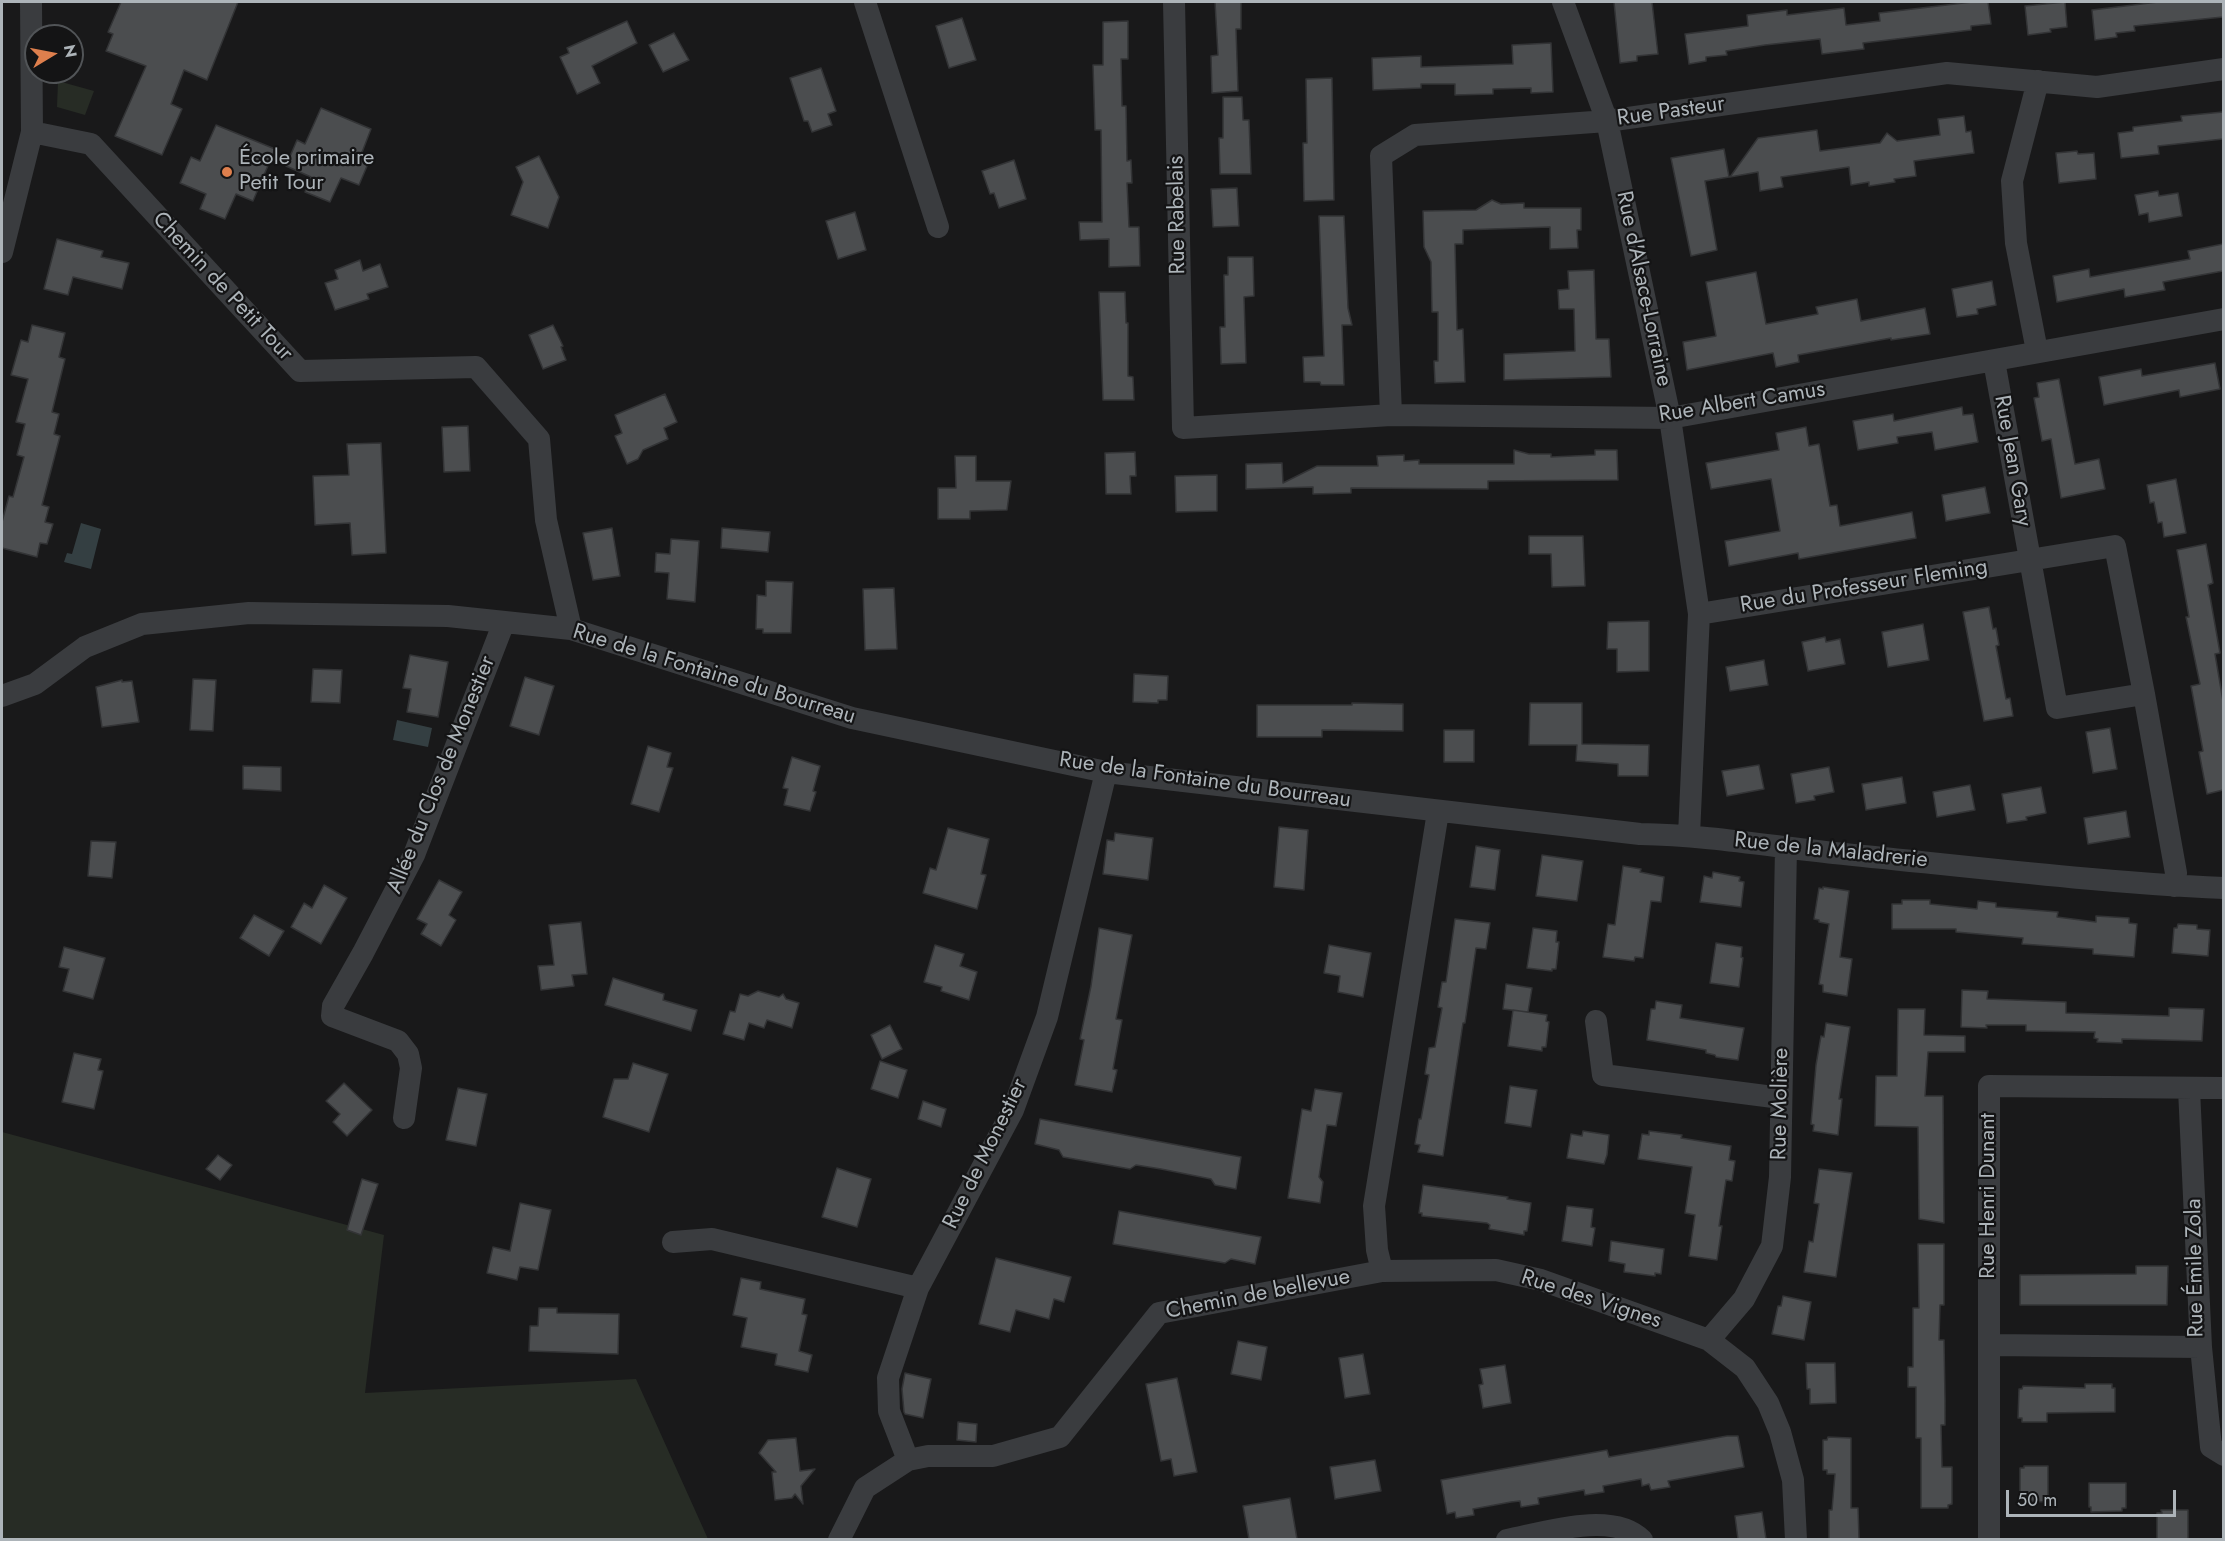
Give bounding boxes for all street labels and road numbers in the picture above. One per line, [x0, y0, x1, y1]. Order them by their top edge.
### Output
street label: Rue Pasteur [1616, 91, 1726, 133]
street label: Rue Rabelais [1164, 155, 1192, 275]
street label: Rue d'Alsace-Lorraine [1609, 189, 1677, 389]
street label: Chemin de Petit Tour [146, 207, 298, 367]
street label: Rue Albert Camus [1657, 377, 1827, 429]
street label: Rue Jean Gary [1987, 393, 2037, 529]
street label: Rue du Professeur Fleming [1738, 554, 1990, 620]
street label: Rue de la Fontaine du Bourreau [569, 619, 859, 731]
street label: Allée du Clos de Monestier [382, 652, 502, 898]
street label: Rue de la Fontaine du Bourreau [1057, 747, 1353, 815]
street label: Rue de la Maladrerie [1733, 828, 1929, 874]
street label: Rue Molière [1767, 1048, 1795, 1160]
street label: Rue de Monestier [938, 1075, 1034, 1233]
street label: Rue Henri Dunant [1976, 1113, 2002, 1279]
street label: Rue Émile Zola [2182, 1198, 2210, 1338]
street label: Chemin de bellevue [1164, 1264, 1352, 1326]
street label: Rue des Vignes [1518, 1265, 1664, 1335]

